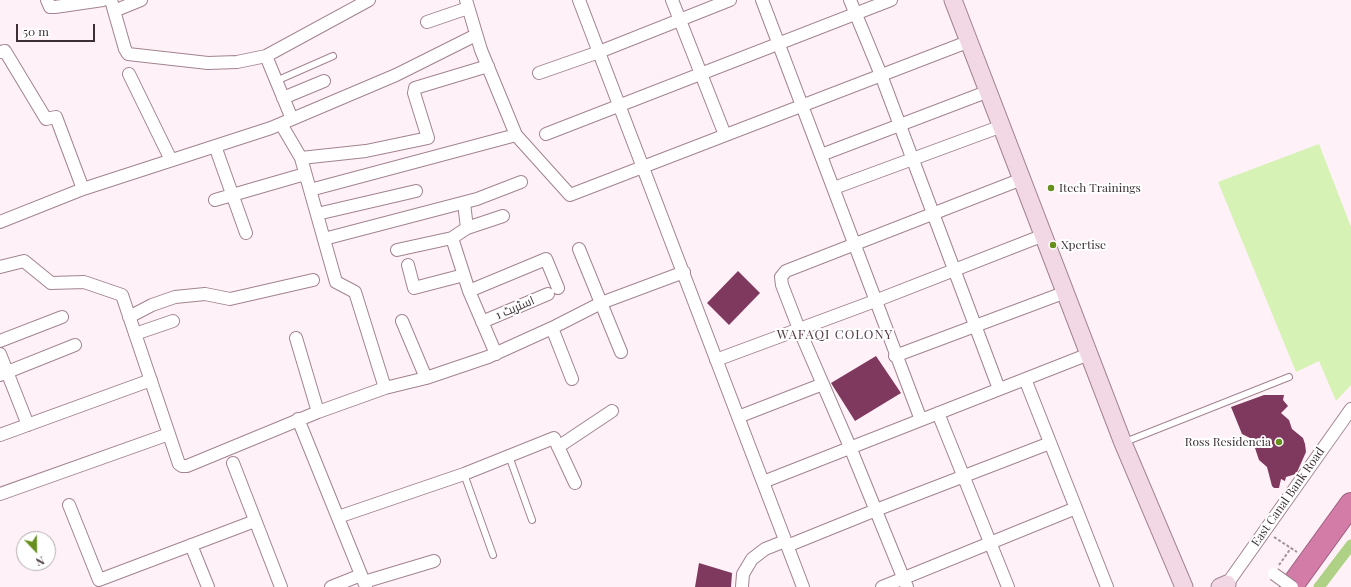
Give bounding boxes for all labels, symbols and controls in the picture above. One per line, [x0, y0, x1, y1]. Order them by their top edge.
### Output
scale bar [18, 16, 97, 42]
text: 50 m [23, 23, 49, 39]
place label: Itech Trainings [1059, 181, 1141, 195]
marker: Itech Trainings [1046, 183, 1056, 193]
place label: Xpertise [1061, 238, 1106, 252]
marker: Xpertise [1048, 240, 1058, 250]
street label: اسٹریٹ 1 [493, 293, 537, 323]
district label: WAFAQI COLONY [777, 327, 893, 343]
place label: Ross Residencia [1185, 435, 1271, 449]
marker: Ross Residencia [1274, 437, 1284, 447]
street label: East Canal Bank Road [1248, 445, 1328, 549]
north arrow [16, 531, 56, 571]
text: N [34, 553, 47, 570]

